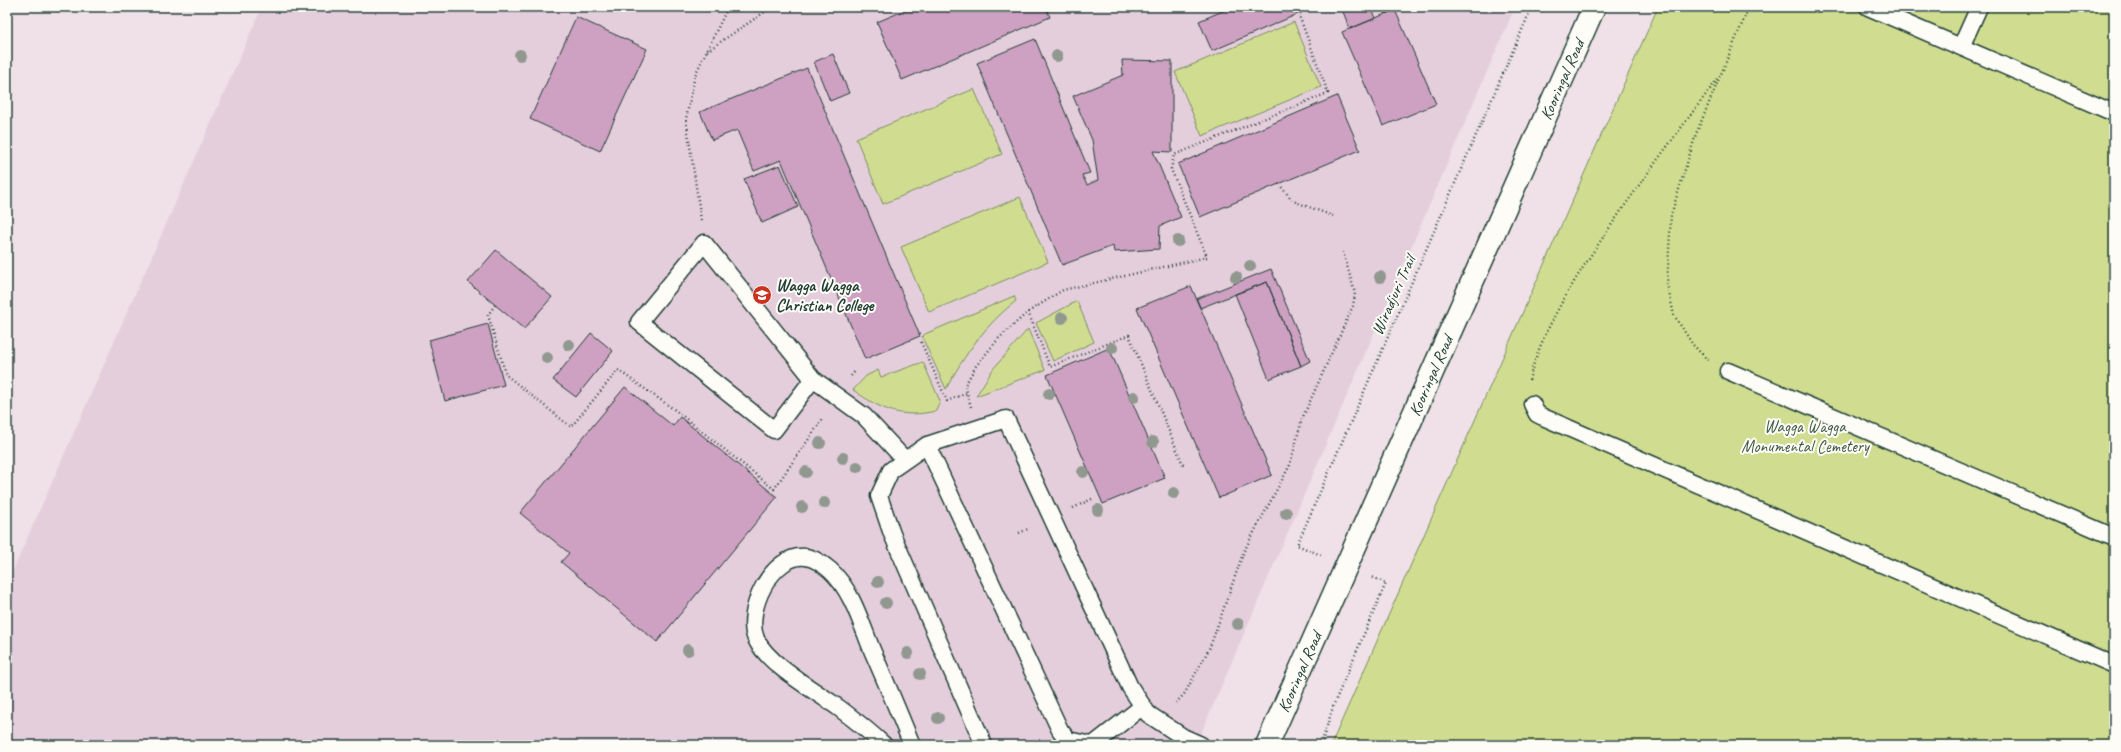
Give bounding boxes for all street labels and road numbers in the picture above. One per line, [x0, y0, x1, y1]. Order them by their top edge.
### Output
street label: Kooringal Road [1535, 33, 1591, 123]
street label: Wiradjuri Trail [1367, 249, 1422, 338]
street label: Kooringal Road [1404, 329, 1459, 419]
street label: Kooringal Road [1273, 626, 1328, 716]

